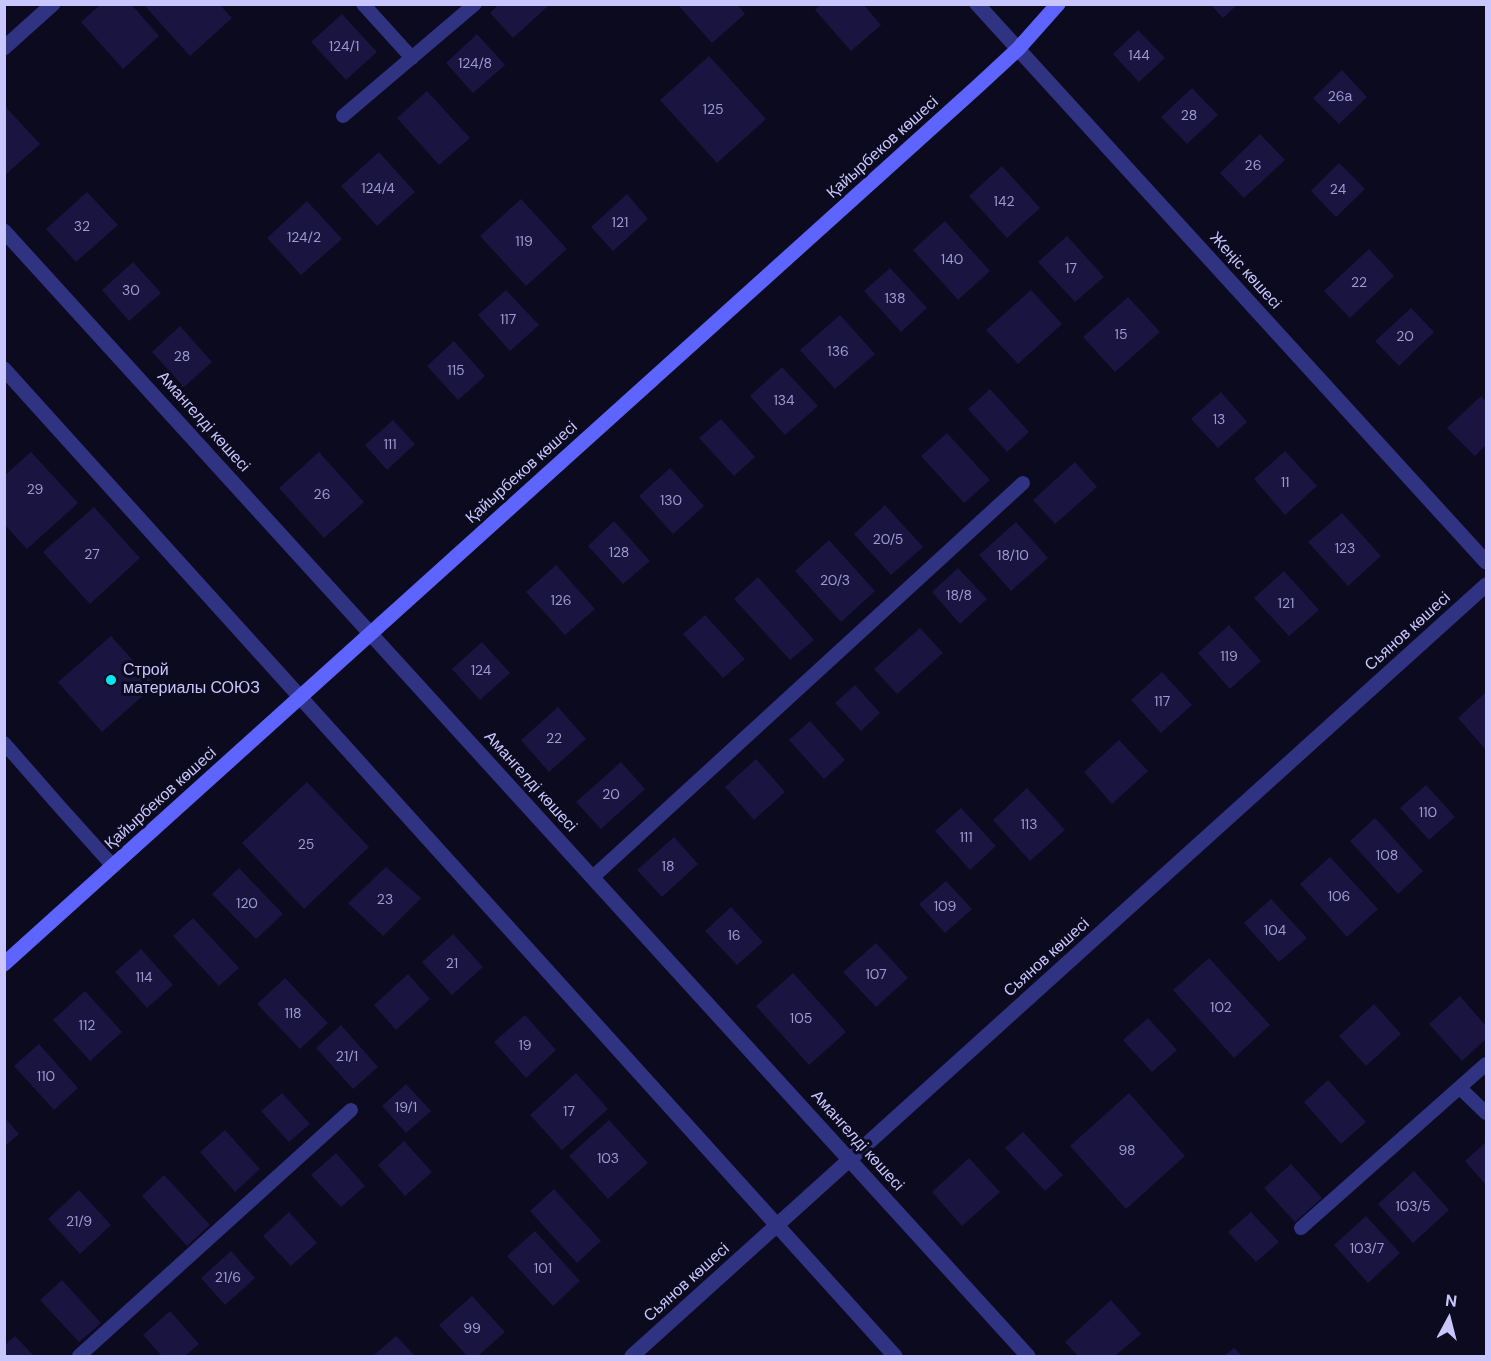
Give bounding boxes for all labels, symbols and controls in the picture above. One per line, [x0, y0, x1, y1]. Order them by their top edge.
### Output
house number: 124/1 [329, 39, 359, 55]
house number: 144 [1128, 48, 1150, 64]
house number: 124/8 [458, 56, 492, 72]
house number: 26а [1328, 89, 1352, 105]
street label: Қайырбеков көшесі [823, 93, 943, 203]
house number: 125 [703, 102, 723, 118]
house number: 28 [1181, 108, 1197, 124]
house number: 26 [1245, 158, 1261, 174]
house number: 124/4 [361, 181, 395, 197]
house number: 24 [1330, 182, 1346, 198]
house number: 142 [994, 194, 1014, 210]
house number: 121 [612, 215, 628, 231]
house number: 32 [74, 219, 90, 235]
street label: Жеңіс көшесі [1205, 228, 1285, 314]
house number: 124/2 [287, 230, 321, 246]
house number: 119 [515, 234, 533, 250]
house number: 140 [941, 252, 963, 268]
house number: 17 [1065, 261, 1077, 277]
house number: 22 [1351, 275, 1367, 291]
house number: 30 [122, 283, 140, 299]
house number: 138 [884, 291, 906, 307]
house number: 117 [500, 312, 516, 328]
house number: 15 [1115, 327, 1127, 343]
house number: 20 [1396, 329, 1414, 345]
house number: 136 [827, 344, 849, 360]
house number: 28 [174, 349, 190, 365]
house number: 115 [447, 363, 465, 379]
street label: Амангелді көшесі [153, 368, 253, 476]
house number: 134 [773, 393, 795, 409]
house number: 13 [1213, 412, 1225, 428]
street label: Қайырбеков көшесі [462, 418, 582, 528]
house number: 111 [383, 437, 397, 453]
house number: 11 [1281, 475, 1289, 491]
house number: 29 [27, 482, 43, 498]
house number: 26 [314, 487, 330, 503]
house number: 130 [660, 493, 682, 509]
house number: 20/5 [873, 532, 903, 548]
house number: 123 [1335, 541, 1355, 557]
house number: 128 [609, 545, 629, 561]
house number: 27 [84, 547, 100, 563]
house number: 18/10 [997, 548, 1029, 564]
house number: 20/3 [820, 573, 850, 589]
house number: 18/8 [946, 588, 972, 604]
street label: Сьянов көшесі [1361, 589, 1455, 675]
house number: 126 [550, 593, 572, 609]
house number: 121 [1278, 596, 1294, 612]
house number: 119 [1220, 649, 1238, 665]
place label: Строй материалы СОЮЗ [123, 661, 260, 699]
house number: 124 [471, 663, 491, 679]
marker: Строй материалы СОЮЗ [104, 673, 118, 687]
house number: 117 [1154, 694, 1170, 710]
street label: Амангелді көшесі [480, 728, 580, 836]
house number: 22 [546, 731, 562, 747]
street label: Қайырбеков көшесі [101, 744, 221, 854]
house number: 20 [602, 787, 620, 803]
house number: 110 [1419, 805, 1437, 821]
house number: 113 [1020, 817, 1038, 833]
house number: 111 [959, 830, 973, 846]
house number: 25 [298, 837, 314, 853]
house number: 108 [1376, 848, 1398, 864]
house number: 18 [662, 859, 674, 875]
house number: 106 [1328, 889, 1350, 905]
house number: 23 [377, 892, 393, 908]
house number: 120 [236, 896, 258, 912]
house number: 109 [934, 899, 956, 915]
street label: Сьянов көшесі [1000, 915, 1094, 1001]
house number: 104 [1264, 923, 1286, 939]
house number: 16 [727, 928, 741, 944]
house number: 21 [446, 956, 458, 972]
house number: 107 [865, 967, 887, 983]
house number: 114 [135, 970, 153, 986]
house number: 102 [1210, 1000, 1232, 1016]
house number: 118 [284, 1006, 302, 1022]
house number: 105 [790, 1011, 812, 1027]
house number: 112 [79, 1018, 95, 1034]
house number: 19 [518, 1038, 532, 1054]
house number: 21/1 [336, 1049, 358, 1065]
house number: 110 [37, 1069, 55, 1085]
street label: Амангелді көшесі [807, 1087, 907, 1195]
house number: 19/1 [395, 1100, 417, 1116]
house number: 17 [563, 1104, 575, 1120]
house number: 98 [1118, 1143, 1136, 1159]
house number: 103 [597, 1151, 619, 1167]
house number: 103/5 [1395, 1199, 1431, 1215]
house number: 21/9 [66, 1214, 92, 1230]
street label: Сьянов көшесі [640, 1240, 734, 1326]
house number: 103/7 [1350, 1241, 1384, 1257]
house number: 101 [534, 1261, 552, 1277]
house number: 21/6 [215, 1270, 241, 1286]
north arrow [1419, 1289, 1479, 1349]
text: N [1444, 1290, 1458, 1312]
house number: 99 [463, 1321, 481, 1337]

